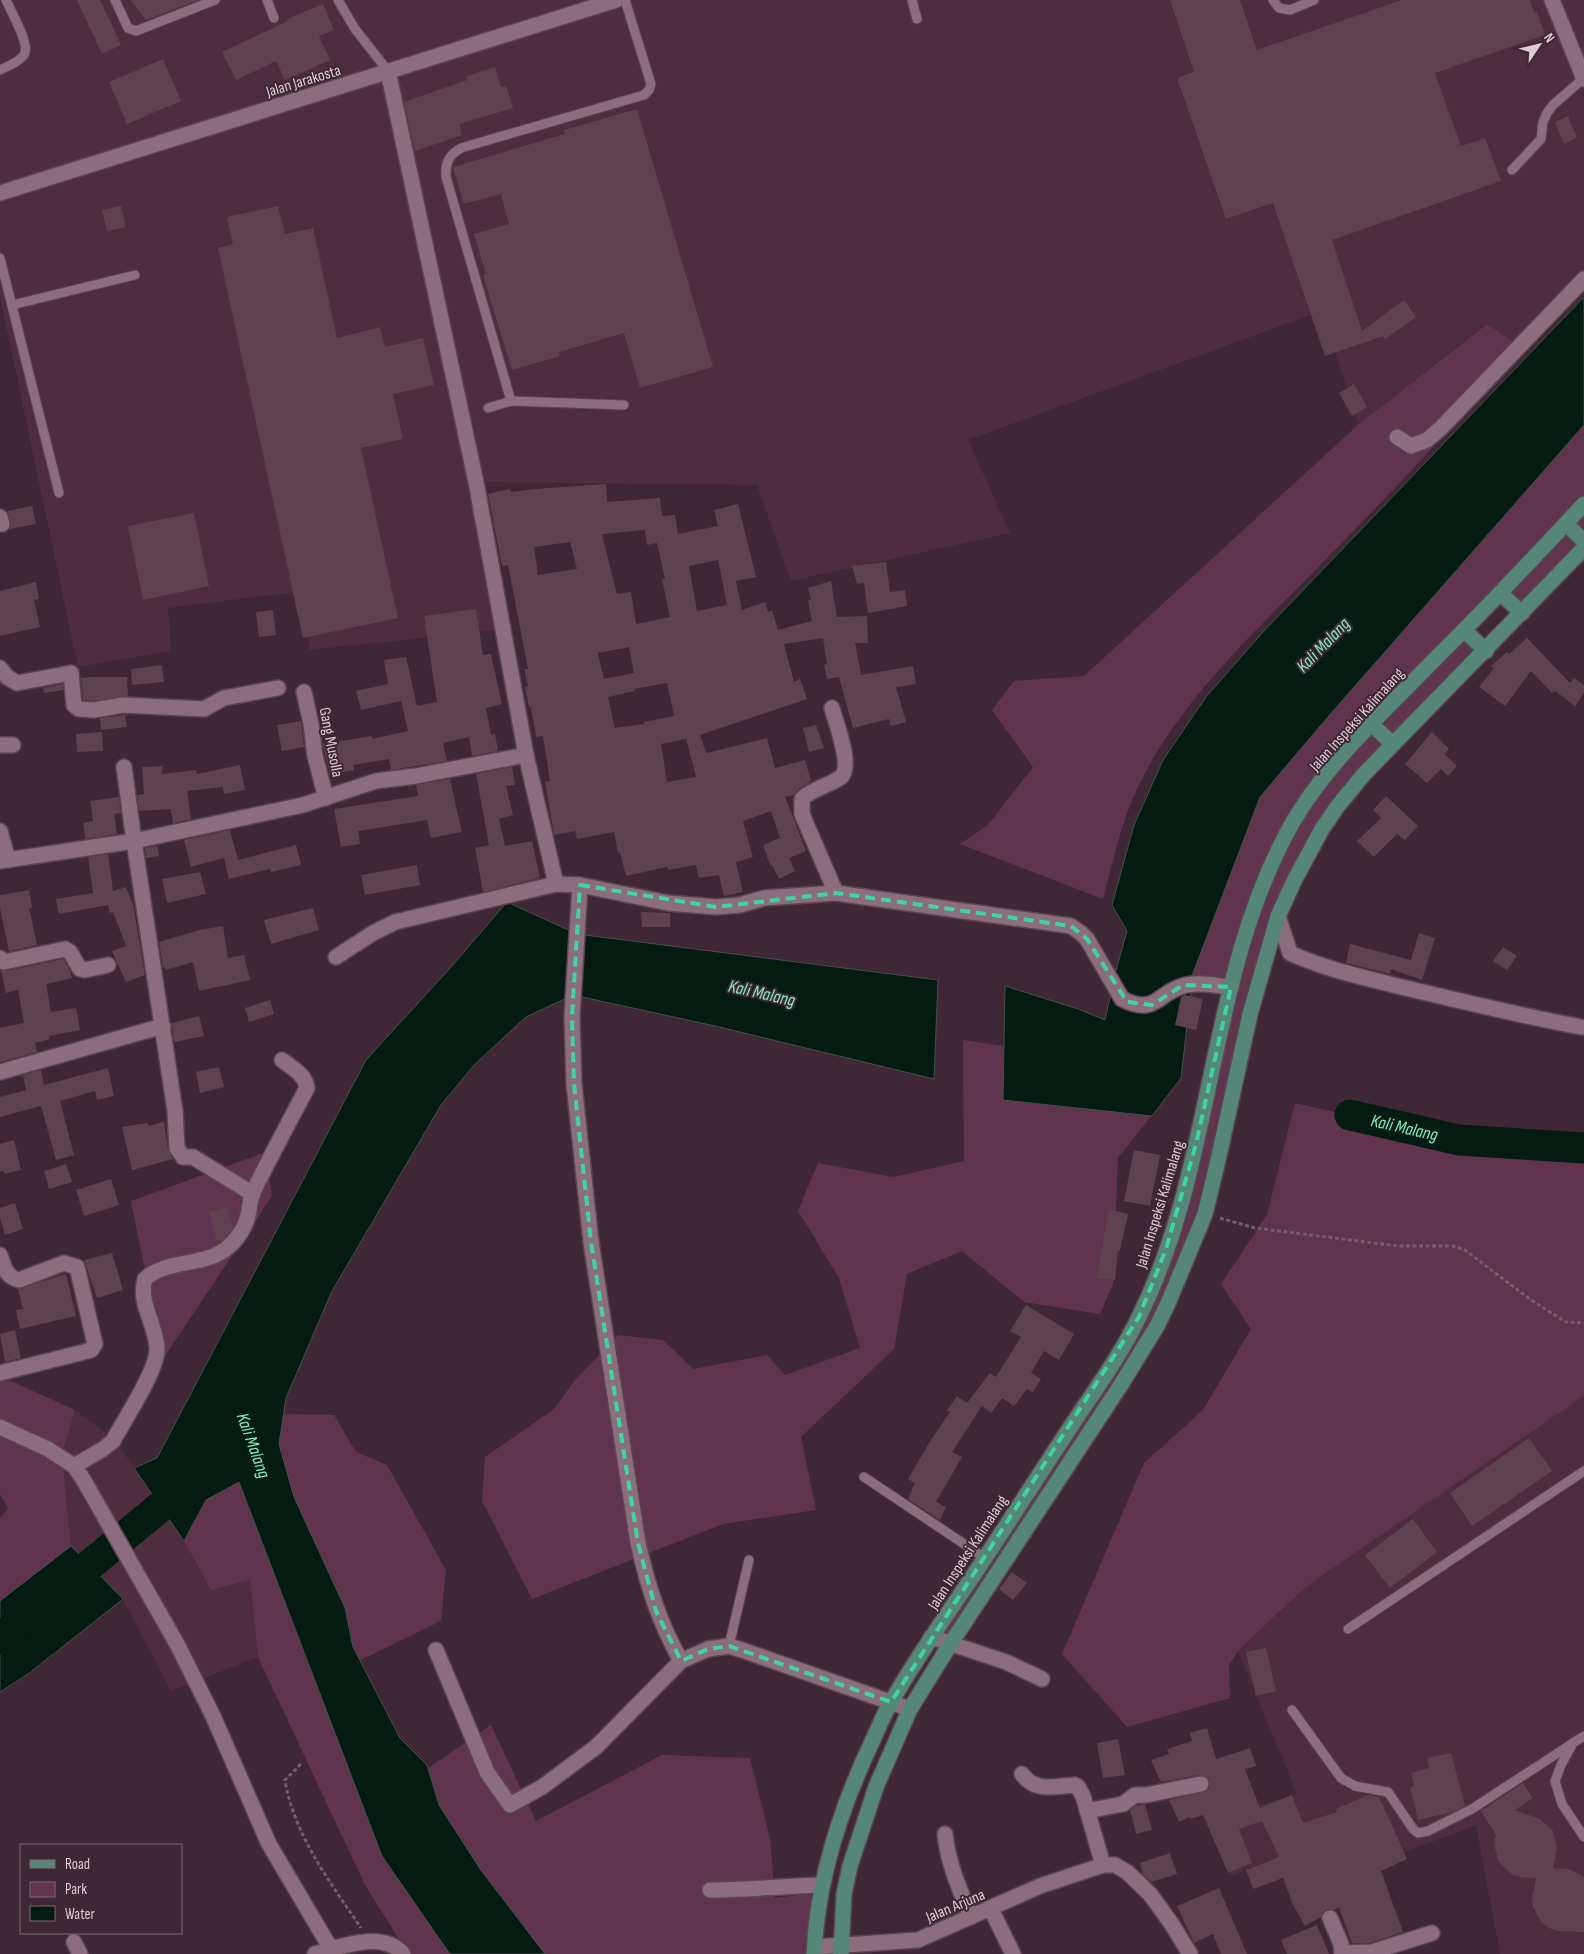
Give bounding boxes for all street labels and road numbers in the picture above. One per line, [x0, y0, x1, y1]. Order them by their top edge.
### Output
street label: Jalan Jarakosta [263, 61, 343, 102]
street label: Jalan Inspeksi Kalimalang [1305, 664, 1408, 776]
street label: Gang Musolla [314, 706, 347, 779]
street label: Jalan Inspeksi Kalimalang [1132, 1138, 1189, 1271]
street label: Jalan Inspeksi Kalimalang [924, 1492, 1012, 1614]
street label: Jalan Arjuna [922, 1885, 988, 1928]

